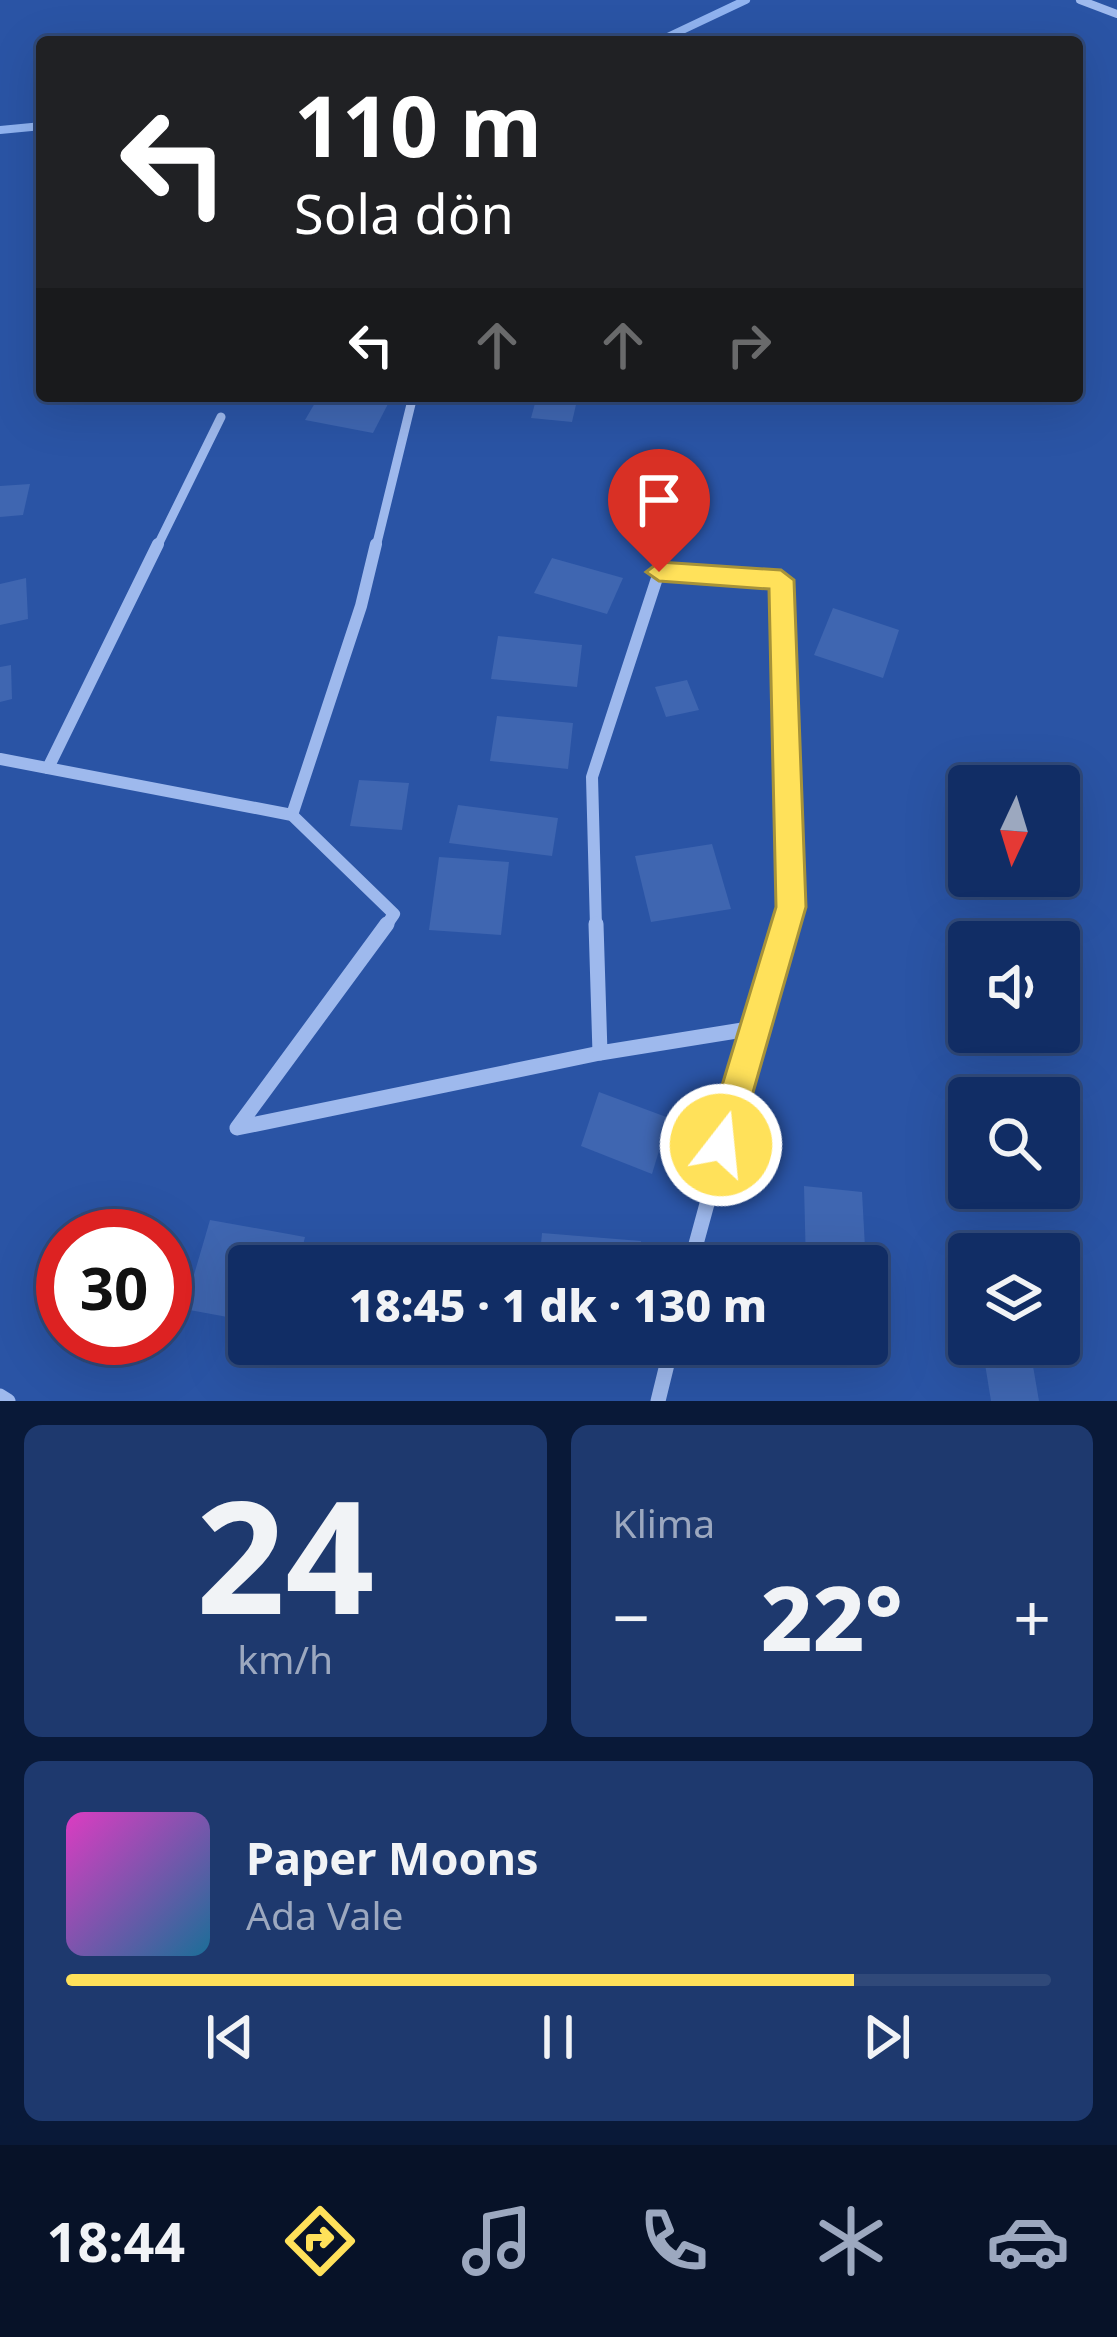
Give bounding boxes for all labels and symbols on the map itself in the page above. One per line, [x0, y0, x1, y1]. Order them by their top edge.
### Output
pin [608, 449, 710, 572]
north arrow [948, 765, 1080, 897]
position arrow [658, 1082, 784, 1208]
speed limit sign: 30 [36, 1209, 192, 1365]

